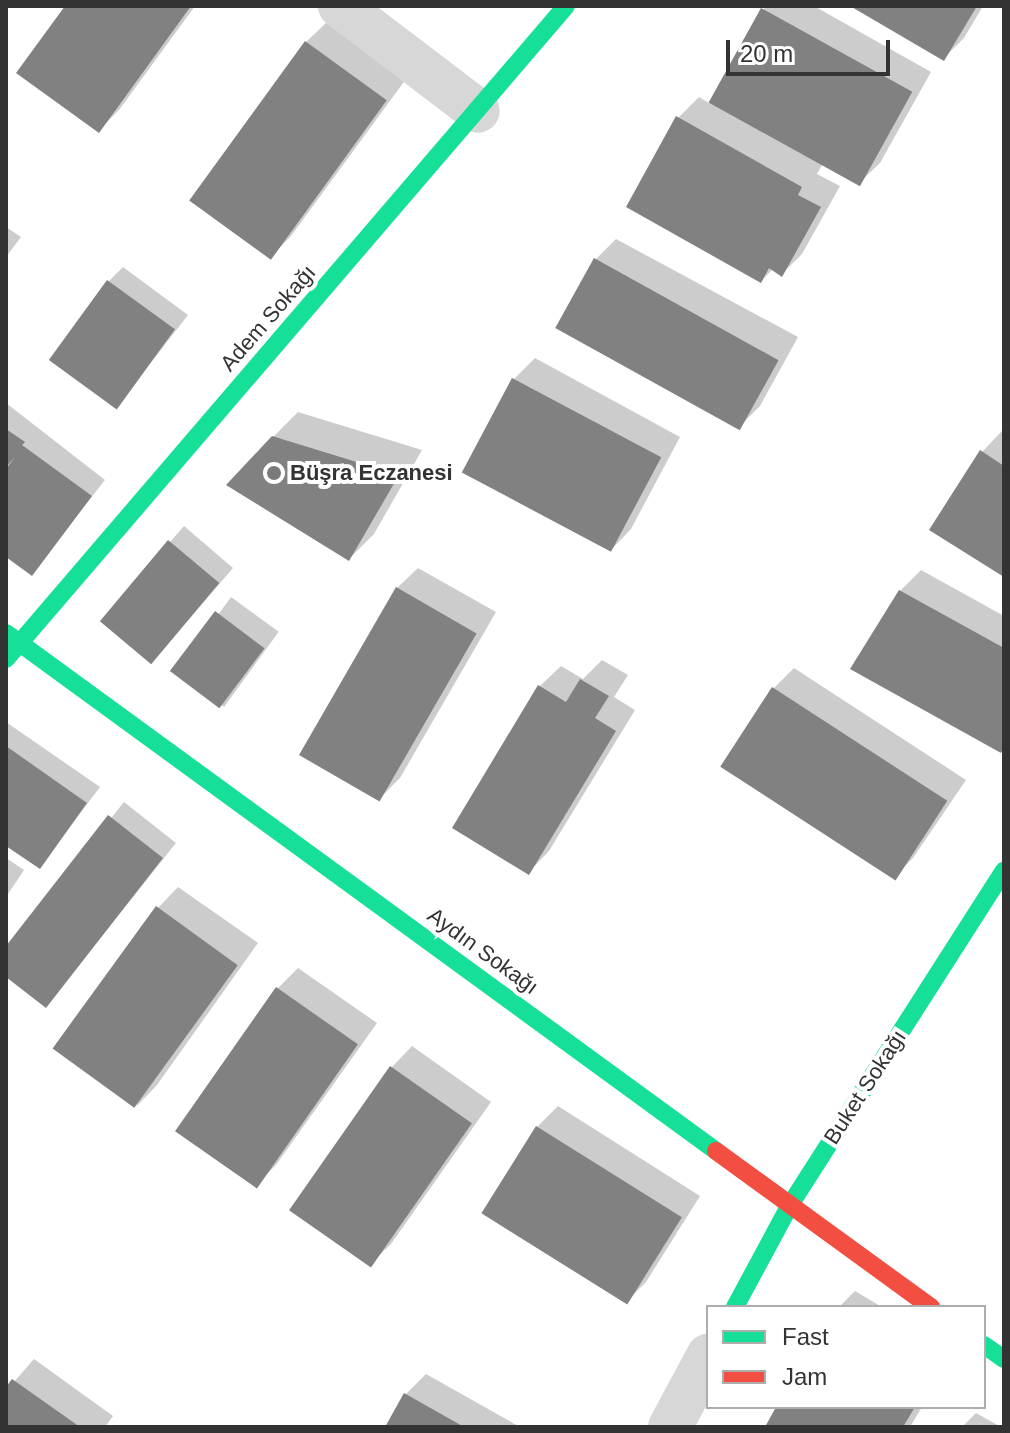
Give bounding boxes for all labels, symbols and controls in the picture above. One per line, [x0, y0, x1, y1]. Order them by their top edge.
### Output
scale bar [730, 24, 894, 74]
text: 20 m [740, 40, 793, 67]
street label: Adem Sokağı [215, 260, 321, 376]
place label: Büşra Eczanesi [290, 460, 453, 486]
marker: Büşra Eczanesi [265, 464, 283, 482]
street label: Aydın Sokağı [422, 902, 544, 1000]
street label: Buket Sokağı [818, 1025, 912, 1149]
legend [706, 1305, 986, 1409]
text: Fast [782, 1323, 829, 1350]
text: Jam [782, 1363, 827, 1390]

